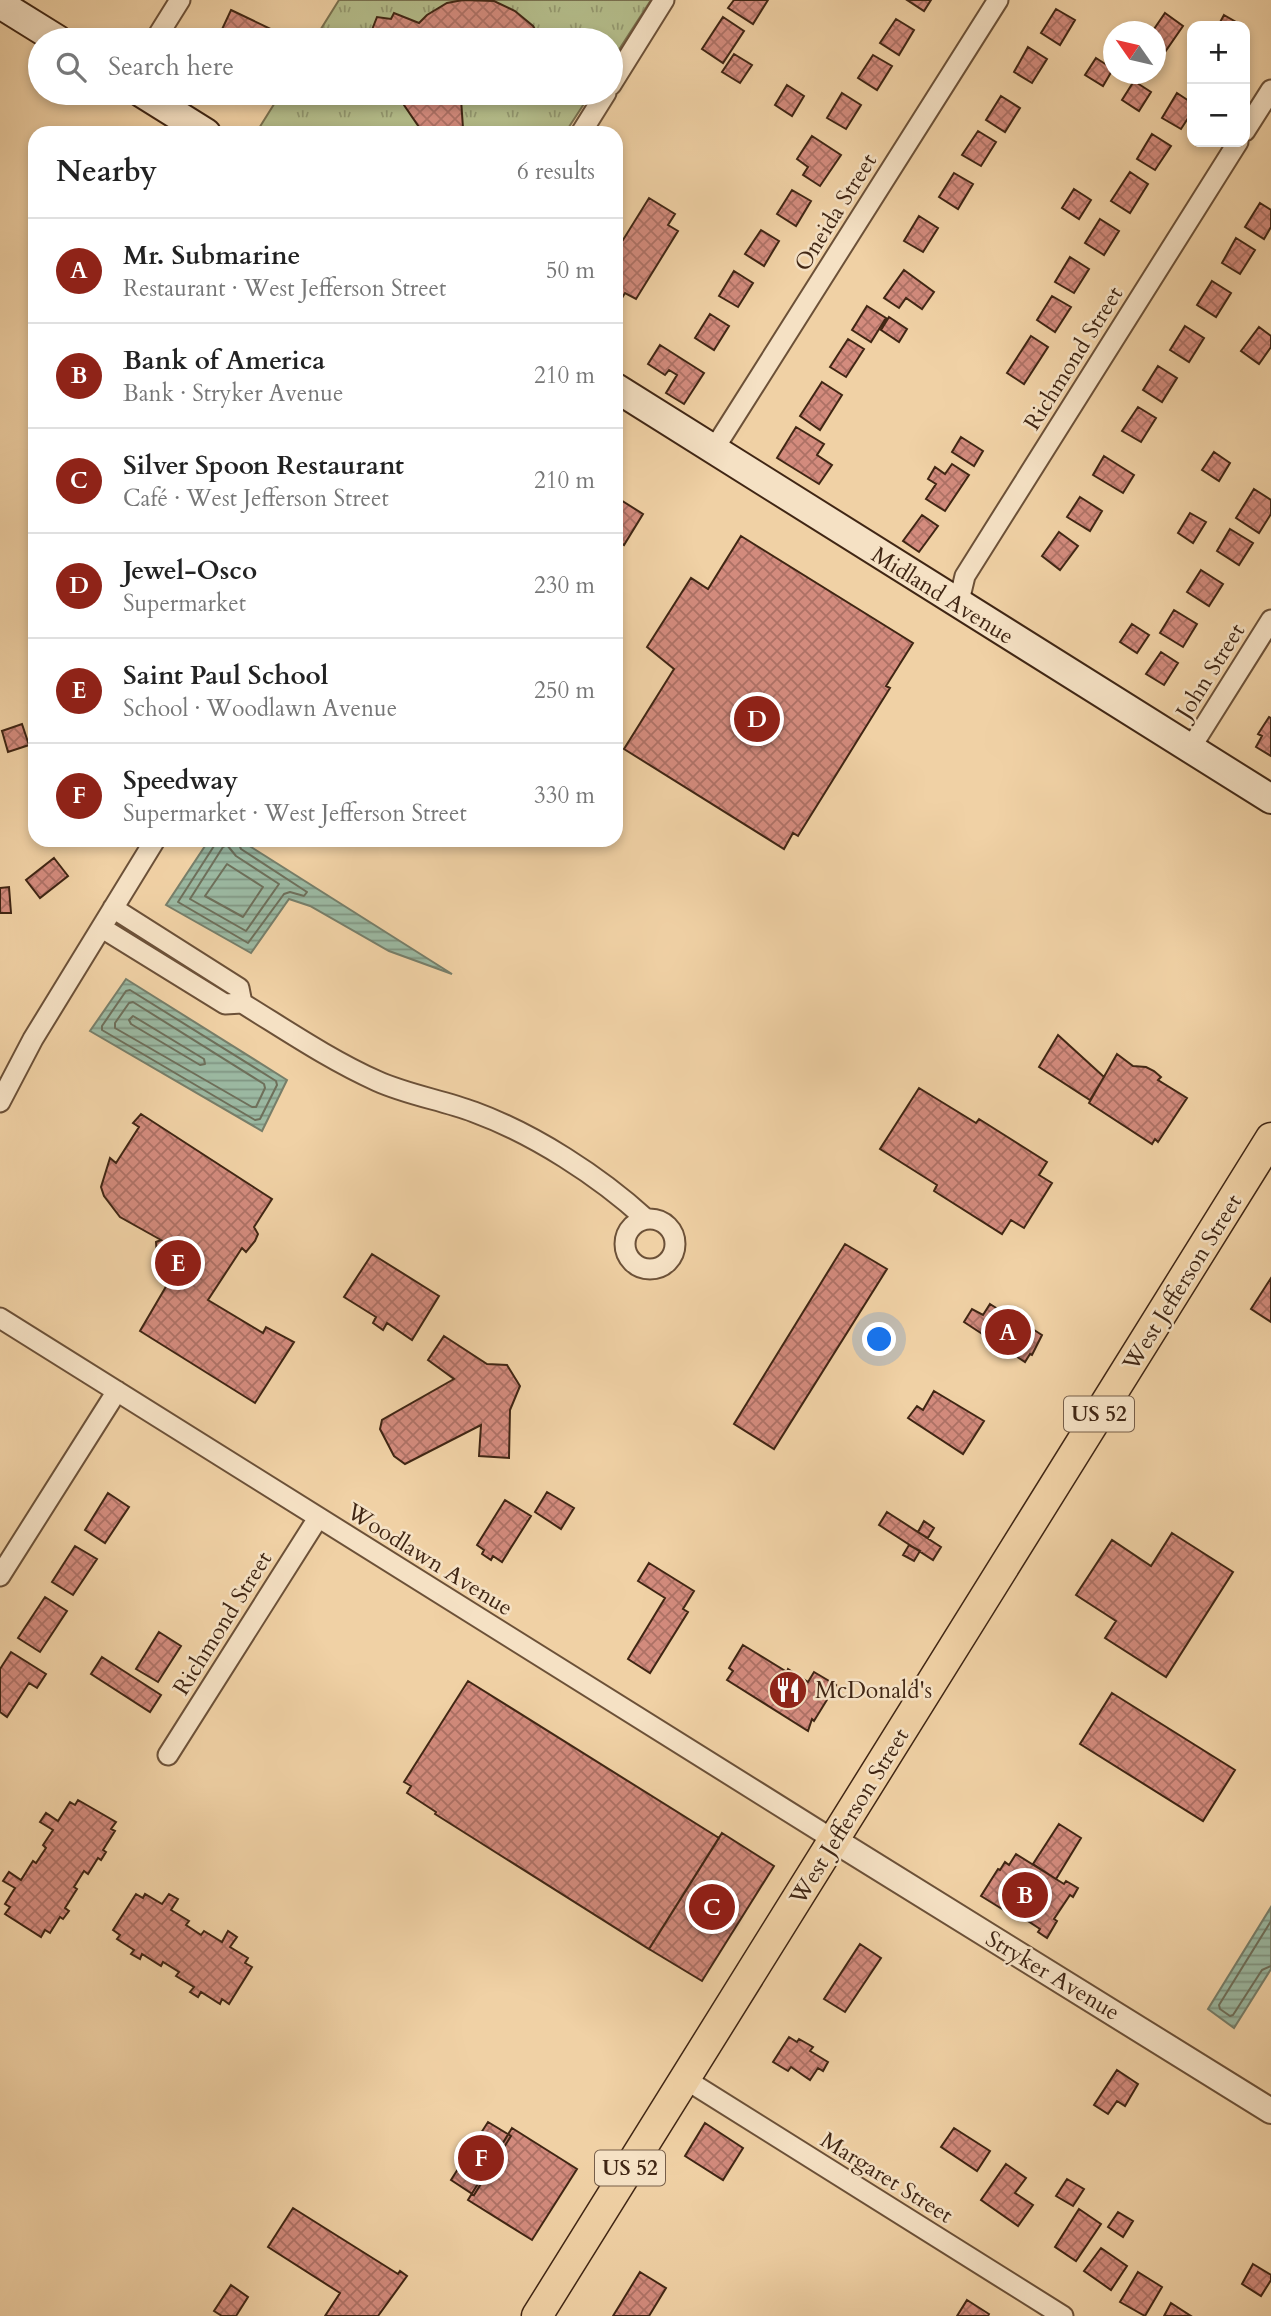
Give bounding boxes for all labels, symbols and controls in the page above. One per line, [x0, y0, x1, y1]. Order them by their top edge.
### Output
north arrow [1103, 21, 1166, 84]
map controls [1187, 21, 1250, 147]
button: + [1187, 21, 1250, 84]
search box [28, 28, 623, 105]
icon: search [52, 48, 90, 86]
text: Search here [108, 49, 234, 84]
button: − [1187, 84, 1250, 147]
street label: Oneida Street [787, 147, 884, 277]
text: Nearby [56, 151, 157, 192]
text: 6 results [517, 156, 595, 187]
text: Mr. Submarine [123, 238, 300, 273]
text: A [70, 255, 88, 286]
text: 50 m [546, 255, 595, 286]
text: Restaurant · West Jefferson Street [123, 273, 446, 304]
street label: Richmond Street [1017, 280, 1130, 436]
text: Bank of America [123, 343, 325, 378]
text: B [71, 360, 87, 391]
text: 210 m [534, 360, 595, 391]
text: Bank · Stryker Avenue [123, 378, 343, 409]
text: Silver Spoon Restaurant [123, 448, 404, 483]
text: C [70, 465, 88, 496]
text: 210 m [534, 465, 595, 496]
text: Café · West Jefferson Street [123, 483, 389, 514]
street label: Midland Avenue [866, 539, 1020, 652]
text: Jewel-Osco [123, 553, 257, 588]
text: D [69, 570, 89, 601]
text: 230 m [534, 570, 595, 601]
text: Supermarket [123, 588, 246, 619]
street label: John Street [1167, 618, 1252, 728]
text: Saint Paul School [123, 658, 328, 693]
text: E [72, 675, 86, 706]
text: 250 m [534, 675, 595, 706]
text: School · Woodlawn Avenue [123, 693, 397, 724]
pin: D [734, 693, 780, 745]
text: Speedway [123, 763, 238, 798]
text: F [72, 780, 86, 811]
text: 330 m [534, 780, 595, 811]
text: Supermarket · West Jefferson Street [123, 798, 467, 829]
street label: West Jefferson Street [1115, 1188, 1249, 1377]
pin: E [155, 1237, 201, 1289]
pin: A [985, 1306, 1031, 1358]
your location [862, 1322, 896, 1356]
road number: US 52 [1064, 1396, 1134, 1432]
street label: Woodlawn Avenue [340, 1495, 519, 1623]
street label: Richmond Street [166, 1545, 279, 1701]
restaurant icon: McDonald's [767, 1669, 809, 1711]
place label: McDonald's [815, 1675, 932, 1706]
street label: West Jefferson Street [782, 1722, 916, 1911]
pin: B [1002, 1869, 1048, 1921]
pin: C [689, 1881, 735, 1933]
street label: Stryker Avenue [980, 1923, 1126, 2028]
street label: Margaret Street [815, 2124, 959, 2230]
pin: F [458, 2132, 504, 2184]
road number: US 52 [595, 2150, 665, 2186]

